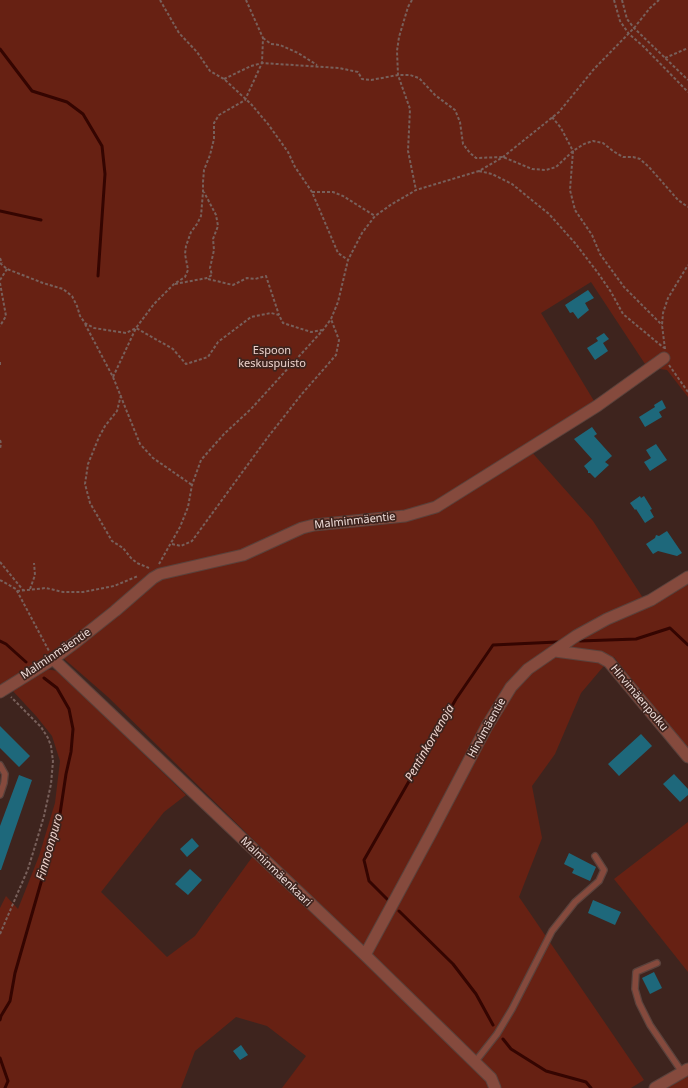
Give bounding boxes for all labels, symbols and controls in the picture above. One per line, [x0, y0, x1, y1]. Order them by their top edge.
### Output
park label: Espoon keskuspuisto [238, 344, 306, 370]
street label: Malminmäentie [314, 510, 396, 532]
street label: Malminmäentie [19, 626, 93, 682]
street label: Hirvimäenpolku [607, 662, 671, 734]
street label: Hirvimäentie [465, 696, 509, 760]
water label: Pentinkorvenoja [402, 702, 458, 784]
water label: Finnoonpuro [34, 812, 66, 882]
street label: Malminmäenkaari [238, 835, 314, 909]

